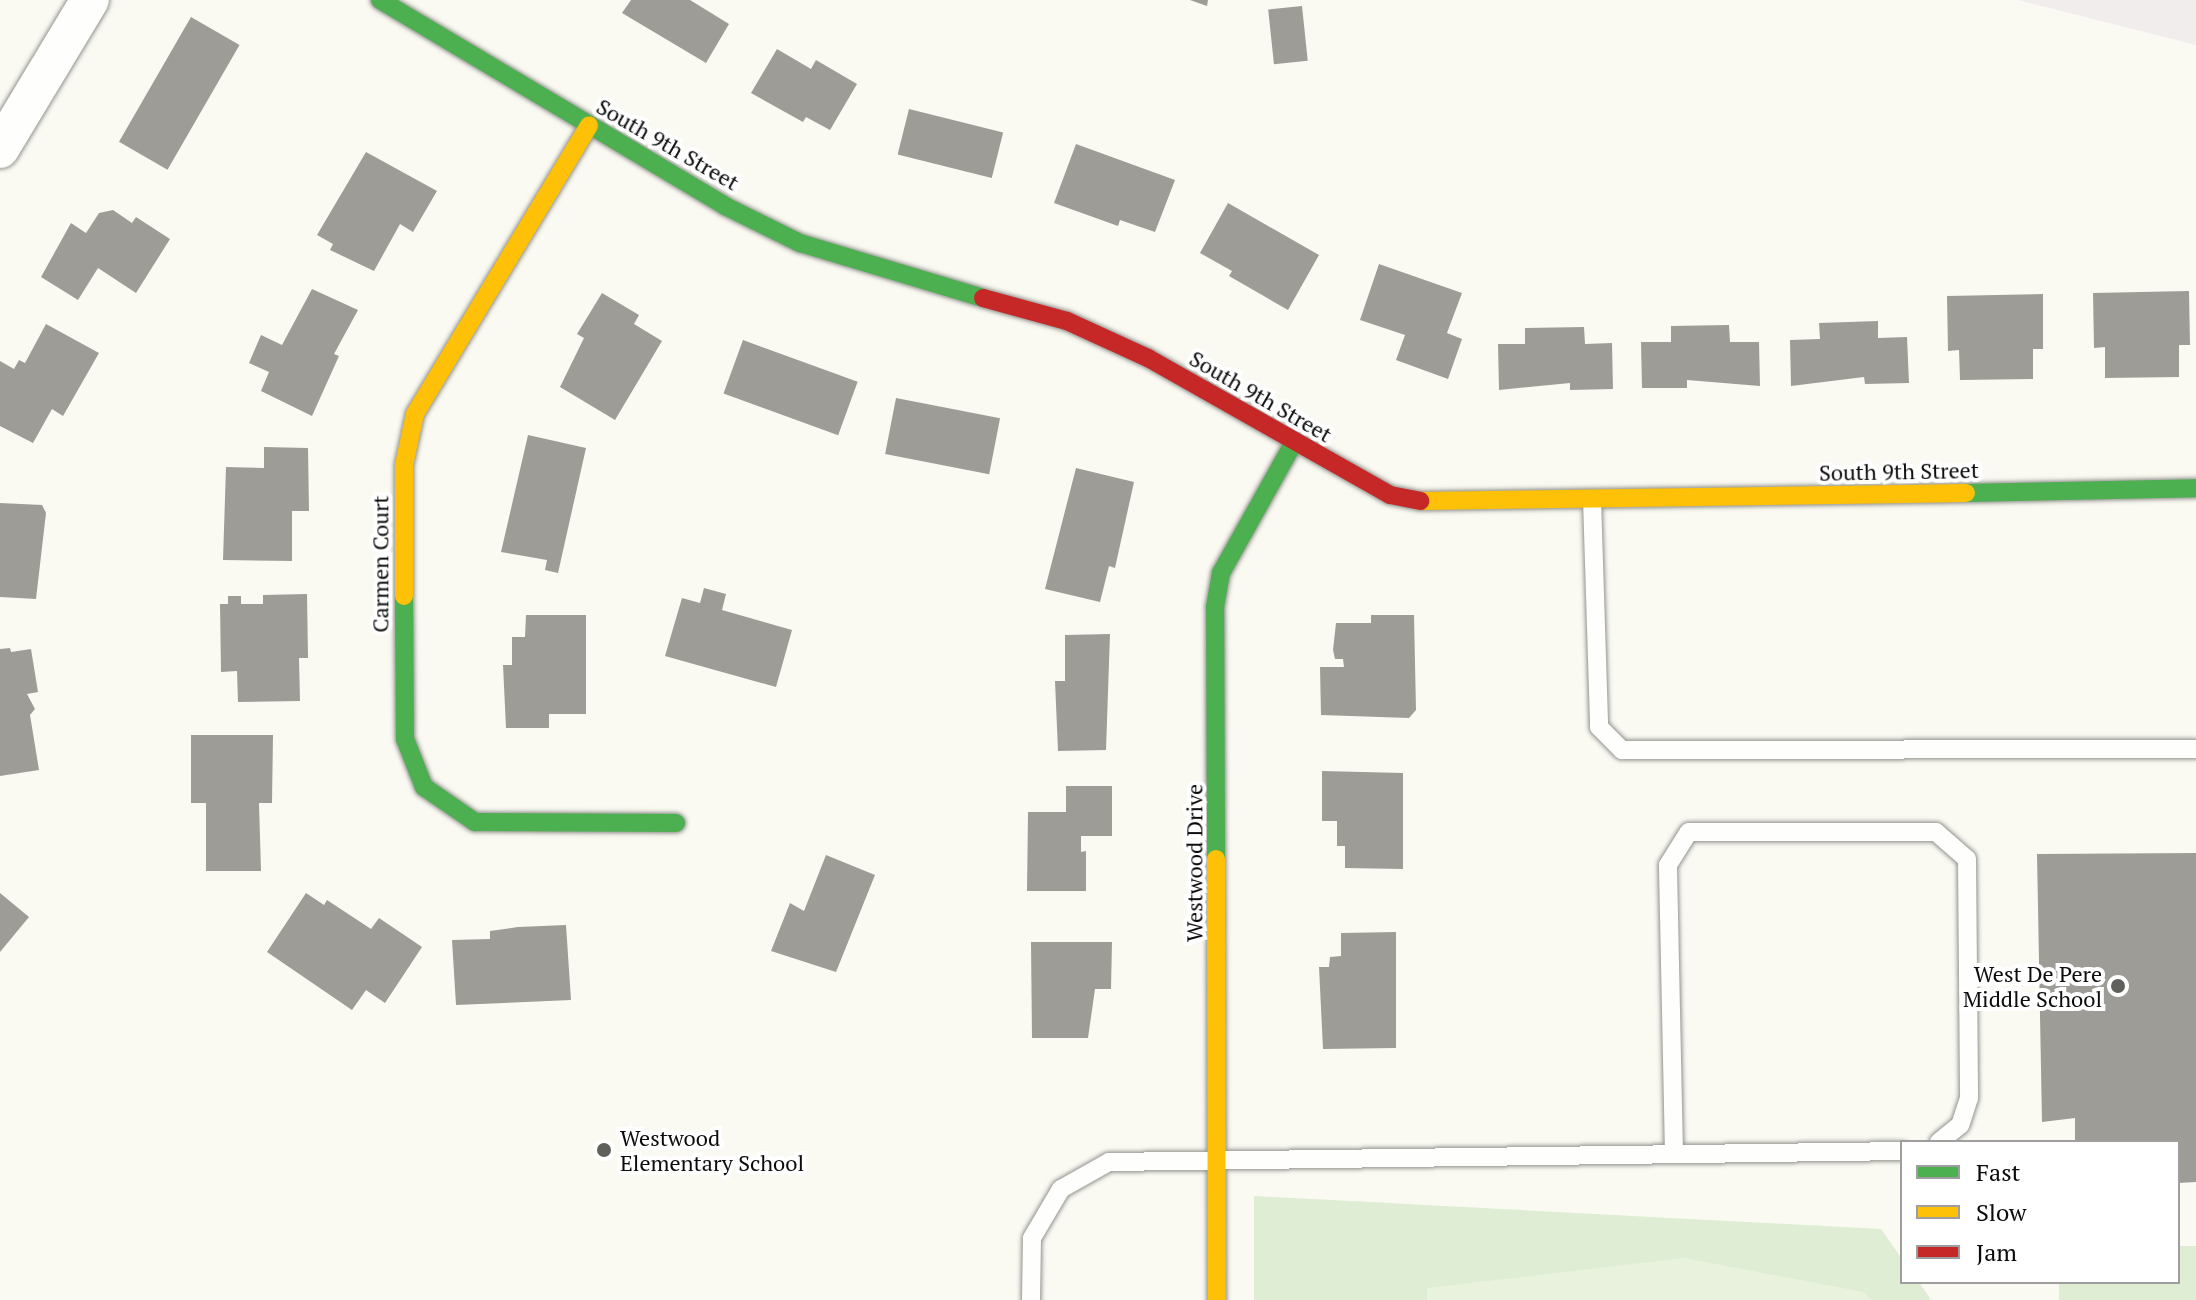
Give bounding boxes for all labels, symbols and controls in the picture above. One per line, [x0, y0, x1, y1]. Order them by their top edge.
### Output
street label: South 9th Street [592, 93, 744, 195]
street label: South 9th Street [1185, 345, 1337, 447]
street label: South 9th Street [1819, 456, 1979, 486]
street label: Carmen Court [367, 495, 393, 633]
street label: Westwood Drive [1181, 784, 1207, 942]
place label: West De Pere Middle School [1963, 960, 2102, 1012]
marker: West De Pere Middle School [2109, 977, 2127, 995]
place label: Westwood Elementary School [620, 1124, 804, 1176]
legend [1900, 1140, 2180, 1284]
marker: Westwood Elementary School [595, 1141, 613, 1159]
text: Fast [1976, 1156, 2020, 1188]
text: Slow [1976, 1196, 2027, 1228]
text: Jam [1976, 1236, 2017, 1268]

